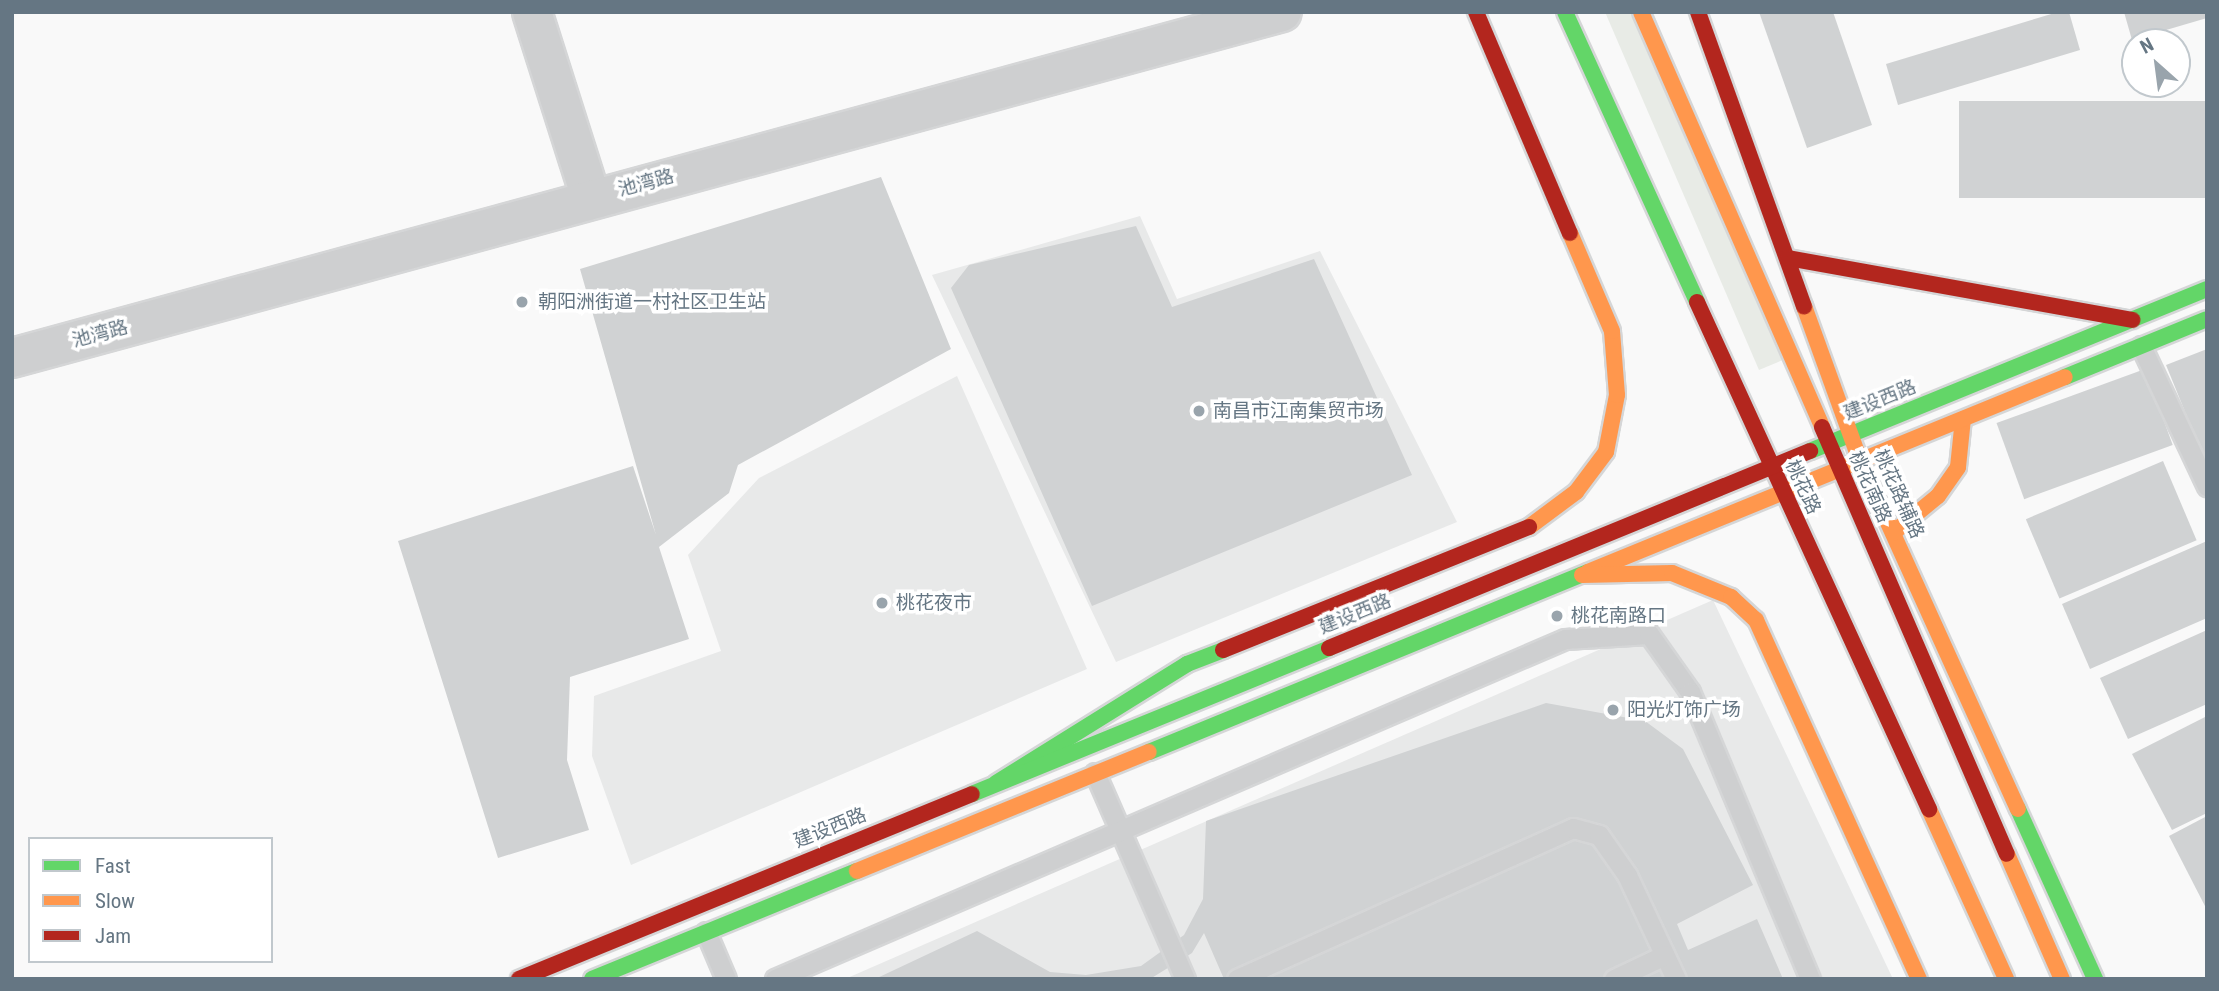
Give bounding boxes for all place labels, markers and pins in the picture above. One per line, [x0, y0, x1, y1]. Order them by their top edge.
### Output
place label: 朝阳洲街道一村社区卫生站 [538, 291, 766, 313]
marker: 朝阳洲街道一村社区卫生站 [512, 292, 532, 312]
place label: 南昌市江南集贸市场 [1213, 400, 1384, 422]
marker: 南昌市江南集贸市场 [1191, 403, 1207, 419]
place label: 桃花夜市 [896, 592, 972, 614]
marker: 桃花夜市 [874, 595, 890, 611]
place label: 桃花南路口 [1571, 605, 1666, 627]
marker: 桃花南路口 [1549, 608, 1565, 624]
place label: 阳光灯饰广场 [1627, 699, 1741, 721]
marker: 阳光灯饰广场 [1605, 702, 1621, 718]

